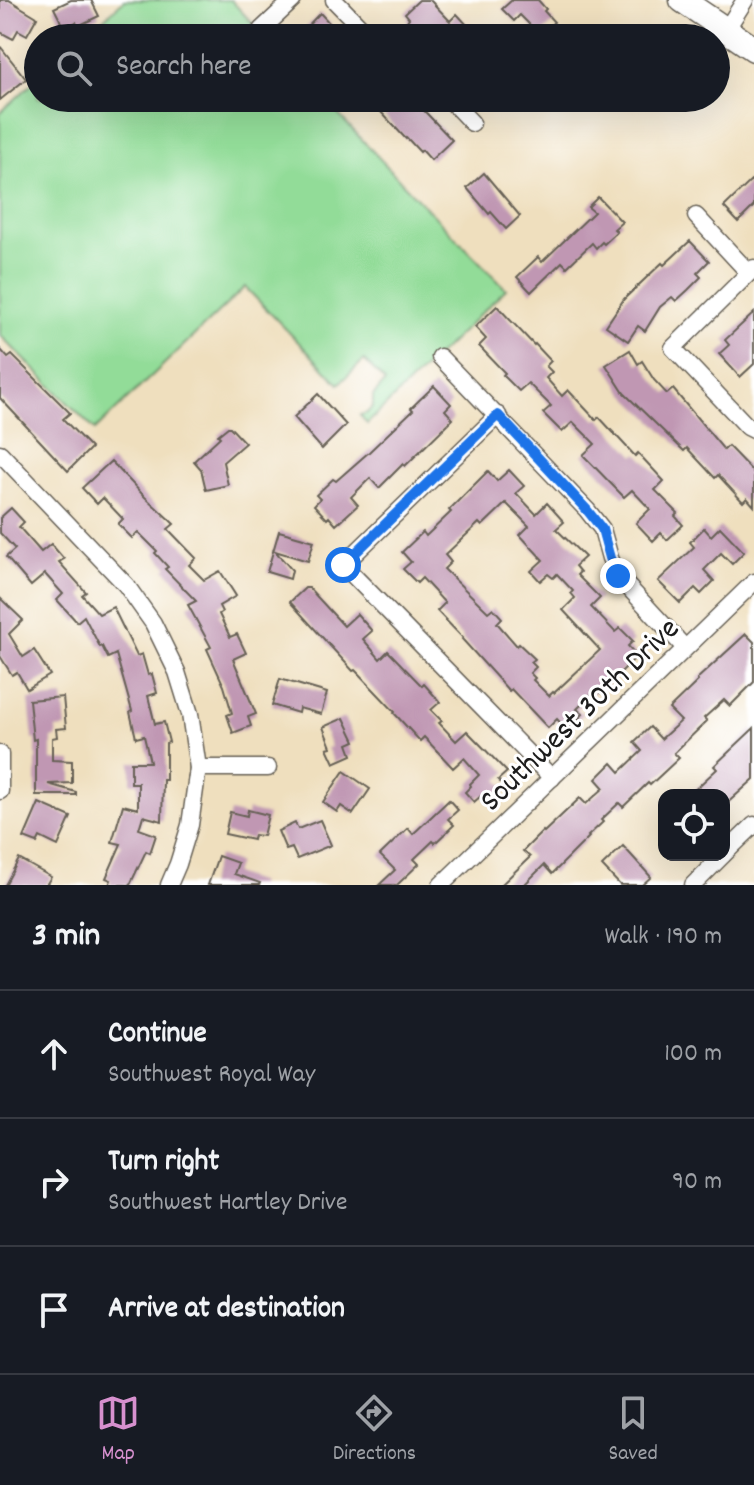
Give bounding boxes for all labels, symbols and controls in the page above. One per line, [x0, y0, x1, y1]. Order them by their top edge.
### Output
search box [24, 24, 730, 112]
icon: search [52, 46, 96, 90]
text: Search here [116, 47, 252, 90]
route start [325, 547, 361, 583]
route end [600, 558, 636, 594]
street label: Southwest 30th Drive [471, 609, 692, 824]
map controls [658, 789, 730, 861]
button: locate [658, 789, 730, 861]
text: 3 min [32, 913, 100, 962]
text: Walk · 190 m [605, 919, 722, 956]
text: Continue [108, 1014, 207, 1057]
icon: ahead [32, 1032, 76, 1076]
text: 100 m [664, 1036, 722, 1073]
text: Southwest Royal Way [108, 1057, 315, 1094]
text: Turn right [108, 1142, 219, 1185]
icon: right [32, 1160, 76, 1204]
text: 90 m [672, 1164, 722, 1201]
text: Southwest Hartley Drive [108, 1185, 347, 1222]
icon: arrive [32, 1288, 76, 1332]
text: Arrive at destination [108, 1289, 345, 1332]
tab: Map [96, 1391, 140, 1470]
tab: Directions [333, 1391, 416, 1470]
tab: Saved [609, 1391, 658, 1470]

